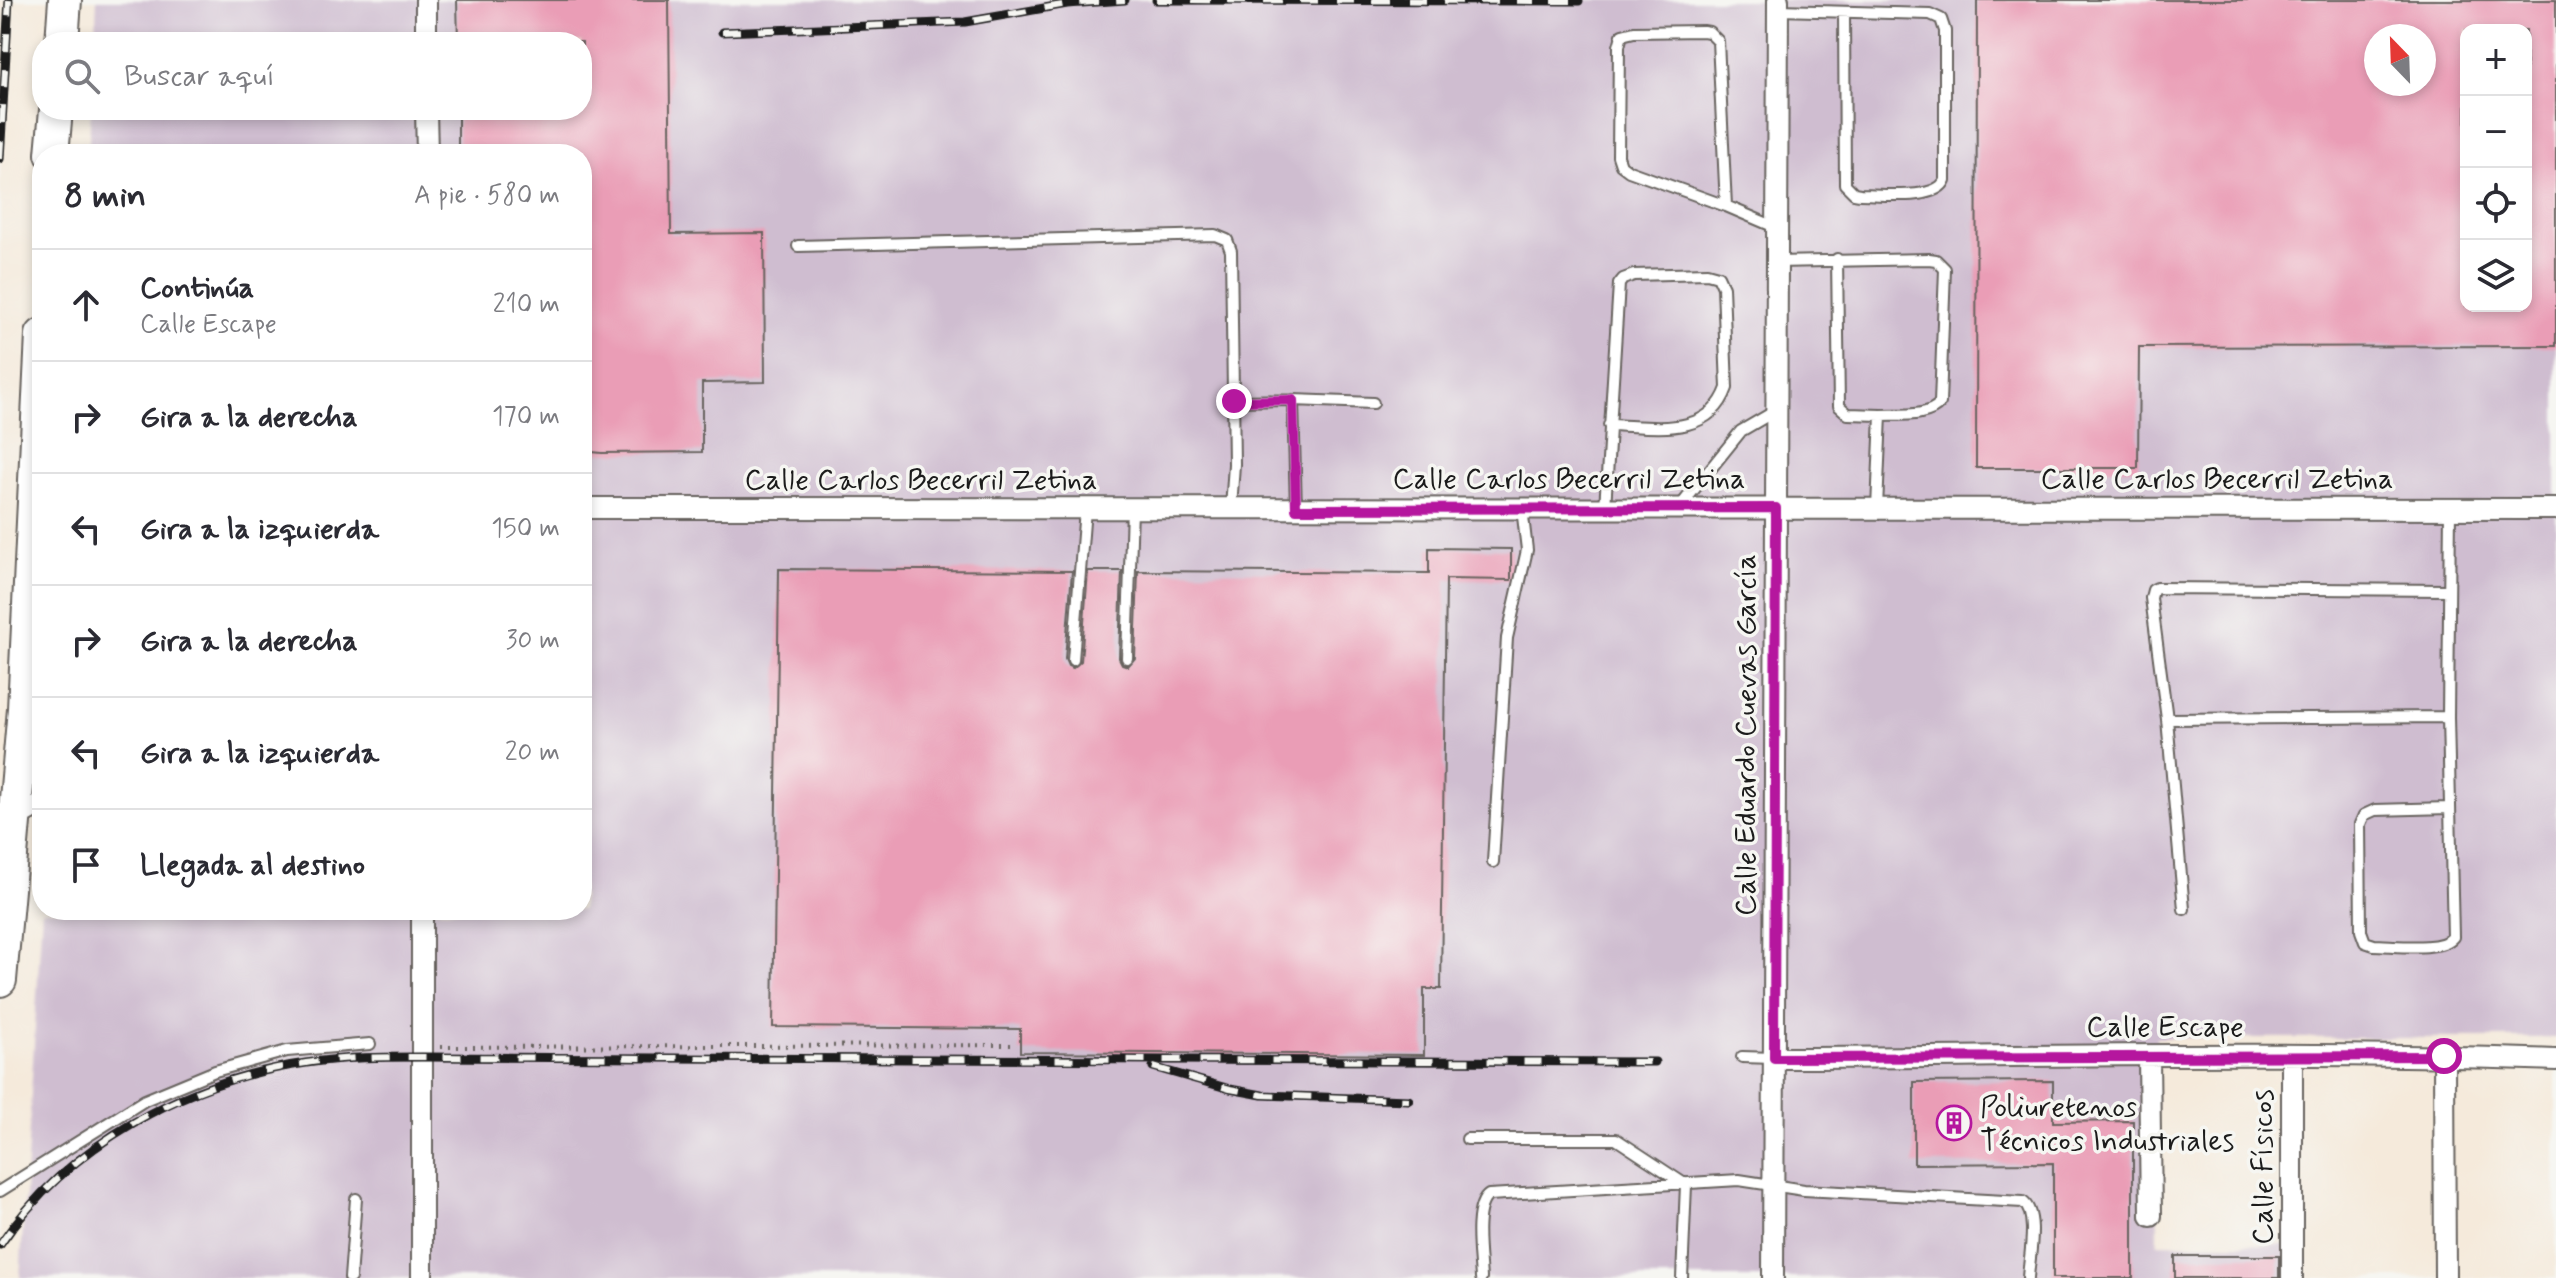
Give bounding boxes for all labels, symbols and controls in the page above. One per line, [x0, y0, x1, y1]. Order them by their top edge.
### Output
north arrow [2364, 24, 2436, 96]
map controls [2460, 24, 2532, 312]
button: + [2460, 24, 2532, 96]
search box [32, 32, 592, 120]
icon: search [60, 54, 104, 98]
text: Buscar aquí [124, 57, 275, 96]
button: − [2460, 96, 2532, 168]
button: locate [2460, 168, 2532, 240]
text: 8 min [64, 174, 146, 219]
text: A pie · 580 m [414, 179, 560, 213]
button: layers [2460, 240, 2532, 312]
text: Continúa [140, 269, 254, 308]
icon: ahead [64, 283, 108, 327]
text: 210 m [493, 288, 560, 322]
text: Calle Escape [140, 308, 277, 342]
route end [1216, 383, 1252, 419]
icon: right [64, 395, 108, 439]
text: Gira a la derecha [140, 398, 358, 437]
text: 170 m [492, 400, 560, 434]
street label: Calle Carlos Becerril Zetina [1393, 460, 1745, 499]
street label: Calle Carlos Becerril Zetina [2041, 460, 2393, 499]
street label: Calle Carlos Becerril Zetina [745, 461, 1097, 500]
icon: left [64, 507, 108, 551]
text: Gira a la izquierda [140, 510, 379, 549]
text: 150 m [491, 512, 560, 546]
street label: Calle Eduardo Cuevas García [1727, 554, 1766, 916]
icon: right [64, 619, 108, 663]
text: Gira a la derecha [140, 622, 358, 661]
text: 30 m [506, 624, 560, 658]
icon: left [64, 731, 108, 775]
text: Gira a la izquierda [140, 734, 379, 773]
text: 20 m [505, 736, 560, 770]
icon: arrive [64, 843, 108, 887]
text: Llegada al destino [140, 846, 365, 885]
street label: Calle Escape [2086, 1008, 2244, 1047]
route start [2426, 1038, 2462, 1074]
place label: Poliuretenos Técnicos Industriales [1980, 1088, 2234, 1161]
street label: Calle Físicos [2244, 1089, 2283, 1245]
building icon: Poliuretenos Técnicos Industriales [1935, 1104, 1973, 1142]

